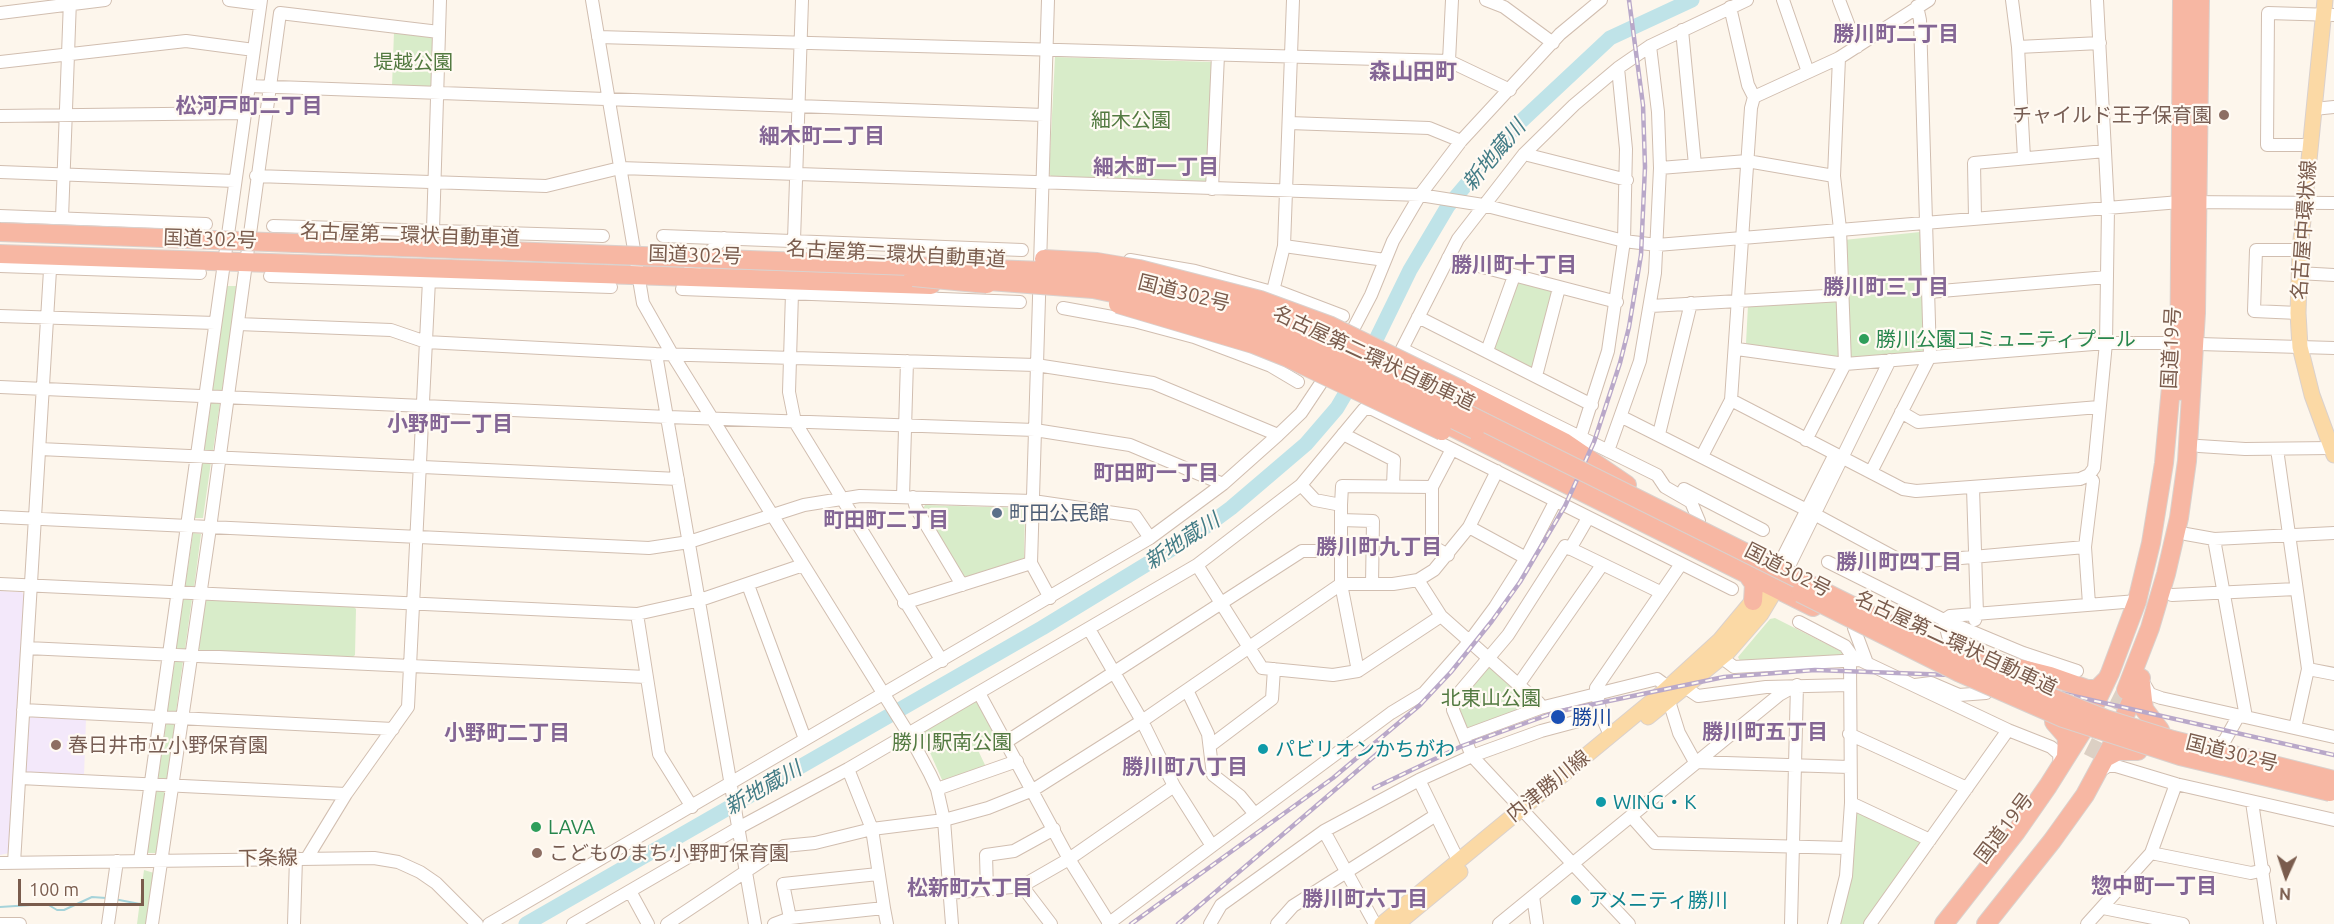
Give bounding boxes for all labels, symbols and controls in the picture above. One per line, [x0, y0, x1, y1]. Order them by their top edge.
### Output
district label: 勝川町二丁目 [1833, 21, 1959, 47]
park label: 堤越公園 [373, 50, 453, 74]
district label: 森山田町 [1369, 59, 1457, 85]
district label: 松河戸町二丁目 [176, 93, 322, 119]
place label: チャイルド王子保育園 [2012, 103, 2212, 127]
park label: 細木公園 [1091, 108, 1171, 132]
marker: チャイルド王子保育園 [2217, 108, 2231, 122]
water label: 新地蔵川 [1457, 115, 1531, 195]
district label: 細木町二丁目 [759, 123, 885, 149]
district label: 細木町一丁目 [1093, 154, 1219, 180]
street label: 名古屋中環状線 [2287, 159, 2321, 301]
street label: 名古屋第二環状自動車道 [300, 219, 520, 251]
street label: 国道302号 [163, 225, 257, 253]
street label: 名古屋第二環状自動車道 [786, 236, 1006, 272]
street label: 国道302号 [648, 241, 742, 269]
district label: 勝川町十丁目 [1451, 252, 1577, 278]
street label: 国道302号 [1136, 270, 1232, 316]
district label: 勝川町三丁目 [1823, 274, 1949, 300]
street label: 名古屋第二環状自動車道 [1269, 301, 1479, 415]
street label: 国道19号 [2157, 306, 2185, 390]
place label: 勝川公園コミュニティプール [1876, 327, 2136, 351]
marker: 勝川公園コミュニティプール [1857, 332, 1871, 346]
district label: 小野町一丁目 [387, 411, 513, 437]
district label: 町田町一丁目 [1093, 460, 1219, 486]
place label: 町田公民館 [1009, 501, 1109, 525]
marker: 町田公民館 [990, 506, 1004, 520]
district label: 町田町二丁目 [823, 507, 949, 533]
water label: 新地蔵川 [1140, 508, 1224, 574]
district label: 勝川町九丁目 [1316, 534, 1442, 560]
street label: 国道302号 [1741, 538, 1835, 602]
district label: 勝川町四丁目 [1836, 549, 1962, 575]
street label: 名古屋第二環状自動車道 [1851, 586, 2061, 700]
park label: 北東山公園 [1441, 686, 1541, 710]
place label: 勝川 [1572, 705, 1612, 729]
marker: 勝川 [1549, 708, 1567, 726]
district label: 勝川町五丁目 [1702, 719, 1828, 745]
district label: 小野町二丁目 [444, 720, 570, 746]
park label: 勝川駅南公園 [892, 730, 1012, 754]
street label: 国道302号 [2184, 730, 2280, 776]
place label: 春日井市立小野保育園 [68, 733, 268, 757]
place label: パビリオンかちがわ [1275, 737, 1455, 761]
marker: 春日井市立小野保育園 [49, 738, 63, 752]
marker: パビリオンかちがわ [1256, 742, 1270, 756]
street label: 内津勝川線 [1502, 745, 1594, 827]
district label: 勝川町八丁目 [1122, 754, 1248, 780]
water label: 新地蔵川 [720, 756, 806, 820]
street label: 国道19号 [1970, 788, 2038, 868]
place label: WING・K [1613, 790, 1696, 814]
marker: WING・K [1594, 795, 1608, 809]
place label: LAVA [548, 815, 595, 839]
marker: LAVA [529, 820, 543, 834]
place label: こどものまち小野町保育園 [549, 841, 789, 865]
street label: 下条線 [238, 845, 298, 871]
marker: こどものまち小野町保育園 [530, 846, 544, 860]
north arrow [2256, 846, 2316, 906]
scale bar [21, 867, 147, 905]
district label: 惣中町一丁目 [2091, 873, 2217, 899]
district label: 松新町六丁目 [907, 875, 1033, 901]
text: 100 m [29, 879, 79, 899]
text: N [2279, 885, 2291, 903]
district label: 勝川町六丁目 [1302, 886, 1428, 912]
place label: アメニティ勝川 [1588, 888, 1728, 912]
marker: アメニティ勝川 [1569, 893, 1583, 907]

